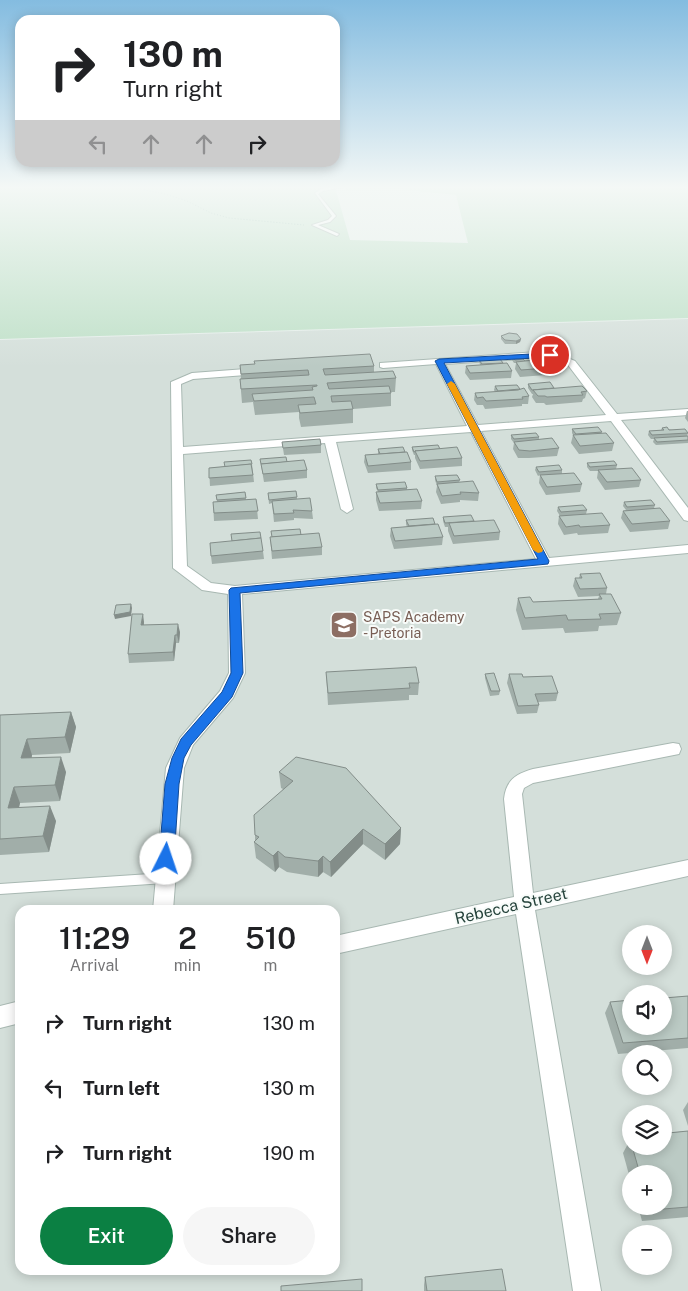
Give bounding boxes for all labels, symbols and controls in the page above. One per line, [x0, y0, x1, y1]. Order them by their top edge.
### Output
text: 130 m [123, 34, 223, 75]
icon: right [40, 35, 105, 100]
text: Turn right [123, 76, 223, 102]
icon: left [84, 130, 112, 158]
icon: ahead [137, 130, 165, 158]
icon: ahead [190, 130, 218, 158]
icon: right [243, 130, 271, 158]
pin [529, 334, 571, 376]
icon: arrive [536, 341, 564, 369]
place label: SAPS Academy - Pretoria [363, 609, 465, 641]
school or university icon: SAPS Academy - Pretoria [329, 610, 359, 640]
position arrow [139, 832, 191, 884]
street label: Rebecca Street [453, 884, 569, 928]
text: 11:29 [59, 920, 130, 956]
text: 2 [178, 920, 197, 956]
text: 510 [245, 920, 296, 956]
north arrow [622, 925, 672, 975]
map controls [622, 925, 672, 1275]
text: Arrival [70, 956, 119, 975]
text: min [174, 956, 201, 975]
text: m [264, 956, 277, 975]
button: sound [622, 985, 672, 1035]
icon: right [40, 1009, 68, 1037]
text: Turn right [83, 1012, 172, 1034]
text: 130 m [263, 1012, 315, 1034]
button: search [622, 1045, 672, 1095]
icon: left [40, 1074, 68, 1102]
text: Turn left [83, 1077, 160, 1099]
text: 130 m [263, 1077, 315, 1099]
button: layers [622, 1105, 672, 1155]
icon: right [40, 1139, 68, 1167]
text: Turn right [83, 1142, 172, 1164]
text: 190 m [263, 1142, 315, 1164]
button: + [622, 1165, 672, 1215]
button: Exit [40, 1207, 173, 1265]
button: Share [183, 1207, 315, 1265]
button: − [622, 1225, 672, 1275]

